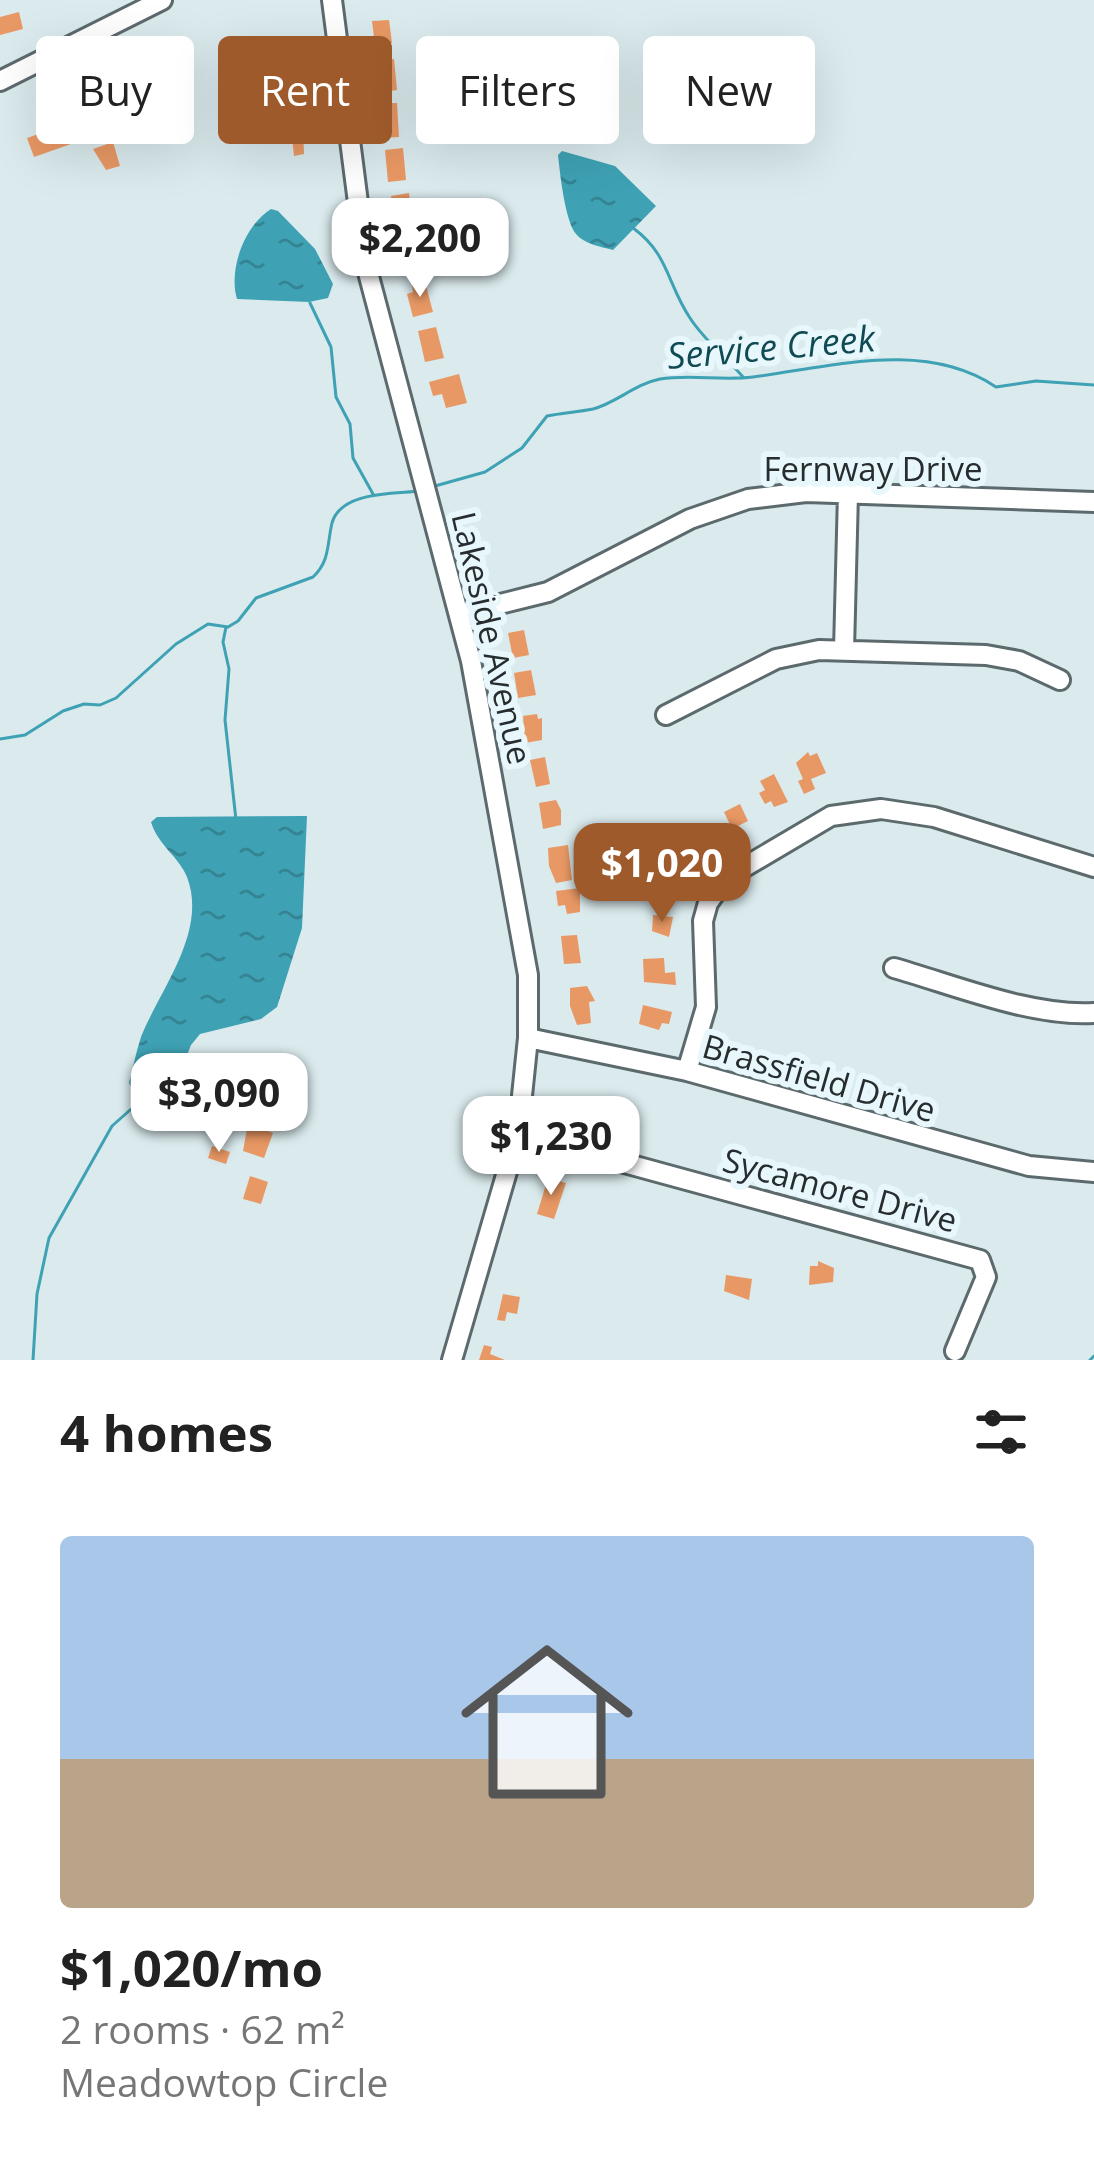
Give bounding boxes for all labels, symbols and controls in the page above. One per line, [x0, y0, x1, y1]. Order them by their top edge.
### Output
chip: Buy [36, 36, 194, 144]
chip: Rent [218, 36, 392, 144]
chip: Filters [416, 36, 619, 144]
chip: New [643, 36, 815, 144]
pin: $2,200 [322, 198, 518, 300]
text: $2,200 [359, 210, 481, 263]
water label: Service Creek [665, 313, 878, 380]
street label: Fernway Drive [763, 446, 983, 491]
street label: Lakeside Avenue [442, 507, 543, 768]
pin: $1,020 [564, 823, 760, 925]
text: $1,020 [601, 835, 723, 888]
street label: Brassfield Drive [697, 1023, 941, 1132]
pin: $3,090 [121, 1053, 317, 1155]
text: $3,090 [158, 1065, 280, 1118]
pin: $1,230 [453, 1096, 649, 1198]
text: $1,230 [490, 1108, 612, 1161]
street label: Sycamore Drive [718, 1137, 962, 1242]
text: 4 homes [60, 1397, 273, 1467]
icon: filters [968, 1399, 1034, 1465]
icon: home [439, 1614, 655, 1830]
text: $1,020/mo [60, 1932, 323, 2002]
text: 2 rooms · 62 m² [60, 2002, 345, 2055]
text: Meadowtop Circle [60, 2055, 388, 2108]

